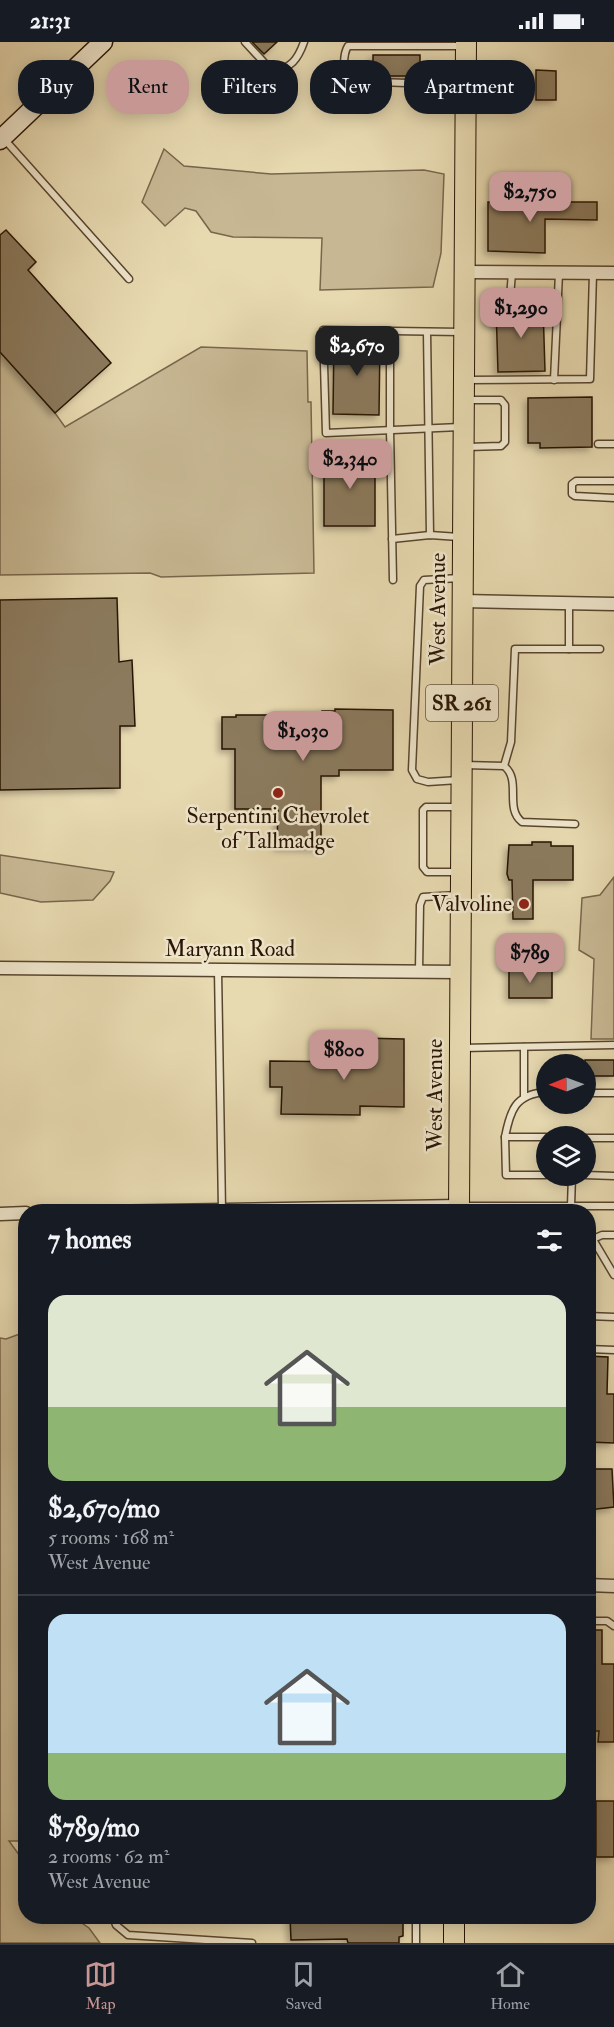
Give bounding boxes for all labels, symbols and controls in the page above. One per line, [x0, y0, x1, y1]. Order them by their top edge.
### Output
text: 21:31 [30, 7, 71, 35]
chip: Buy [18, 60, 94, 114]
chip: Rent [106, 60, 189, 114]
chip: Filters [201, 60, 298, 114]
chip: New [310, 60, 392, 114]
chip: Apartment [404, 60, 535, 114]
pin: $2,750 [481, 172, 579, 223]
text: $2,750 [503, 179, 557, 204]
pin: $1,290 [472, 288, 570, 339]
text: $1,290 [494, 295, 548, 320]
pin: $2,670 [308, 326, 406, 377]
text: $2,670 [329, 333, 385, 358]
pin: $2,340 [301, 439, 399, 490]
text: $2,340 [323, 446, 377, 471]
street label: West Avenue [424, 553, 452, 666]
road number: SR 261 [426, 685, 498, 721]
pin: $1,030 [254, 711, 352, 762]
text: $1,030 [277, 718, 329, 743]
marker: Serpentini Chevrolet of Tallmadge [271, 786, 285, 800]
place label: Serpentini Chevrolet of Tallmadge [187, 802, 369, 855]
place label: Valvoline [432, 890, 512, 918]
marker: Valvoline [517, 897, 531, 911]
pin: $789 [494, 933, 566, 984]
street label: Maryann Road [165, 935, 295, 963]
text: $789 [510, 940, 550, 965]
pin: $800 [308, 1030, 380, 1081]
text: $800 [323, 1037, 365, 1062]
street label: West Avenue [421, 1039, 449, 1152]
north arrow [536, 1054, 596, 1114]
map controls [536, 1054, 596, 1186]
button: layers [536, 1126, 596, 1186]
text: 7 homes [48, 1224, 131, 1256]
icon: filters [533, 1224, 566, 1257]
icon: home [253, 1334, 361, 1442]
text: $2,670/mo [48, 1493, 160, 1525]
text: 5 rooms · 168 m² [48, 1525, 174, 1550]
text: West Avenue [48, 1550, 150, 1575]
icon: home [253, 1653, 361, 1761]
text: $789/mo [48, 1812, 140, 1844]
text: 2 rooms · 62 m² [48, 1844, 169, 1869]
text: West Avenue [48, 1869, 150, 1894]
tab: Map [84, 1958, 117, 2014]
tab: Saved [285, 1958, 322, 2014]
tab: Home [490, 1958, 530, 2014]

